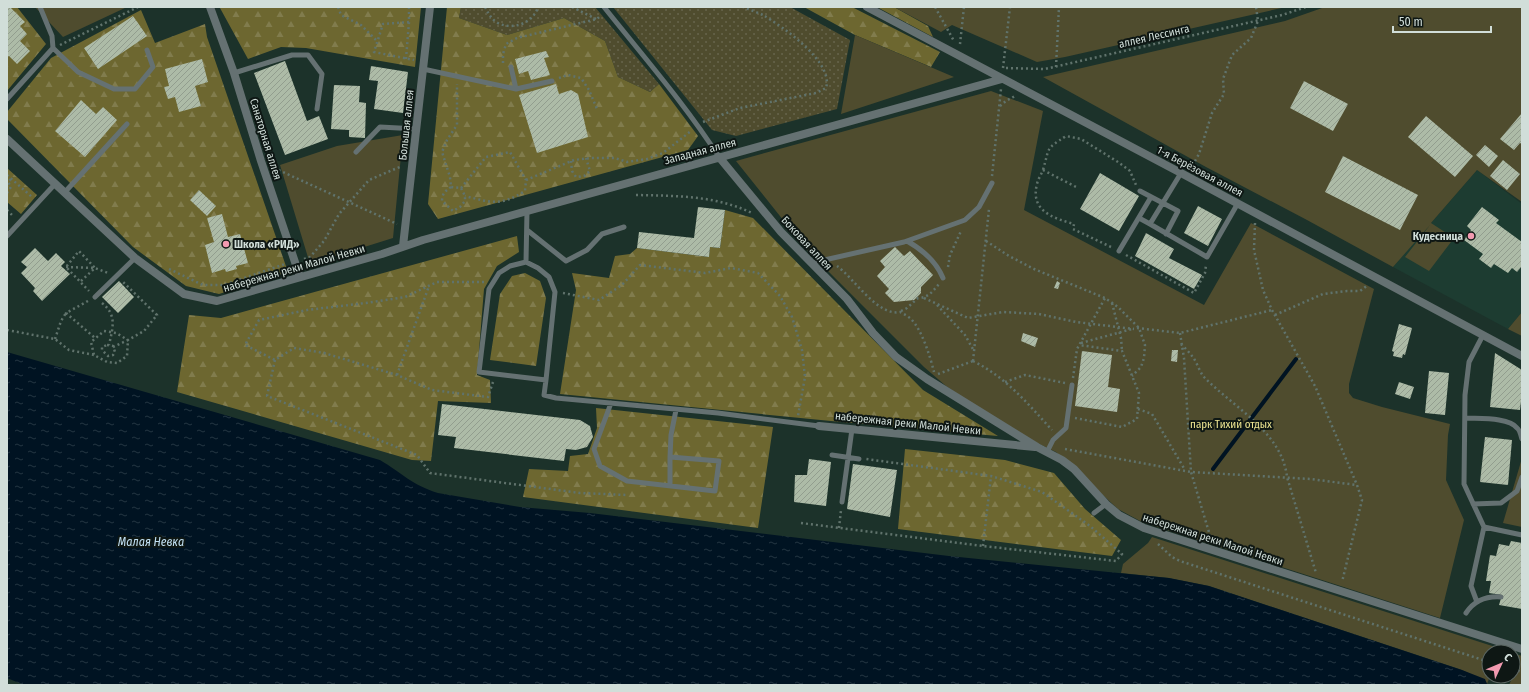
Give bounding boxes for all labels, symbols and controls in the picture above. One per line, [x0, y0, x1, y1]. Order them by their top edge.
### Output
scale bar [1393, 8, 1491, 34]
text: 50 m [1399, 15, 1423, 29]
street label: аллея Лессинга [1117, 22, 1191, 51]
street label: Большая аллея [396, 89, 417, 161]
street label: Санаторная аллея [247, 97, 284, 181]
street label: Западная аллея [663, 136, 738, 167]
street label: 1-я Берёзовая аллея [1155, 143, 1245, 200]
street label: Боковая аллея [778, 214, 835, 273]
place label: Кудесница [1413, 230, 1464, 243]
marker: Кудесница [1466, 231, 1476, 241]
place label: Школа «РИД» [234, 238, 300, 251]
marker: Школа «РИД» [221, 239, 231, 249]
street label: набережная реки Малой Невки [222, 242, 367, 295]
street label: набережная реки Малой Невки [834, 409, 982, 438]
park label: парк Тихий отдых [1190, 418, 1272, 431]
street label: набережная реки Малой Невки [1141, 511, 1285, 568]
water label: Малая Невка [118, 535, 184, 549]
north arrow [1481, 644, 1521, 684]
text: С [1501, 651, 1515, 664]

